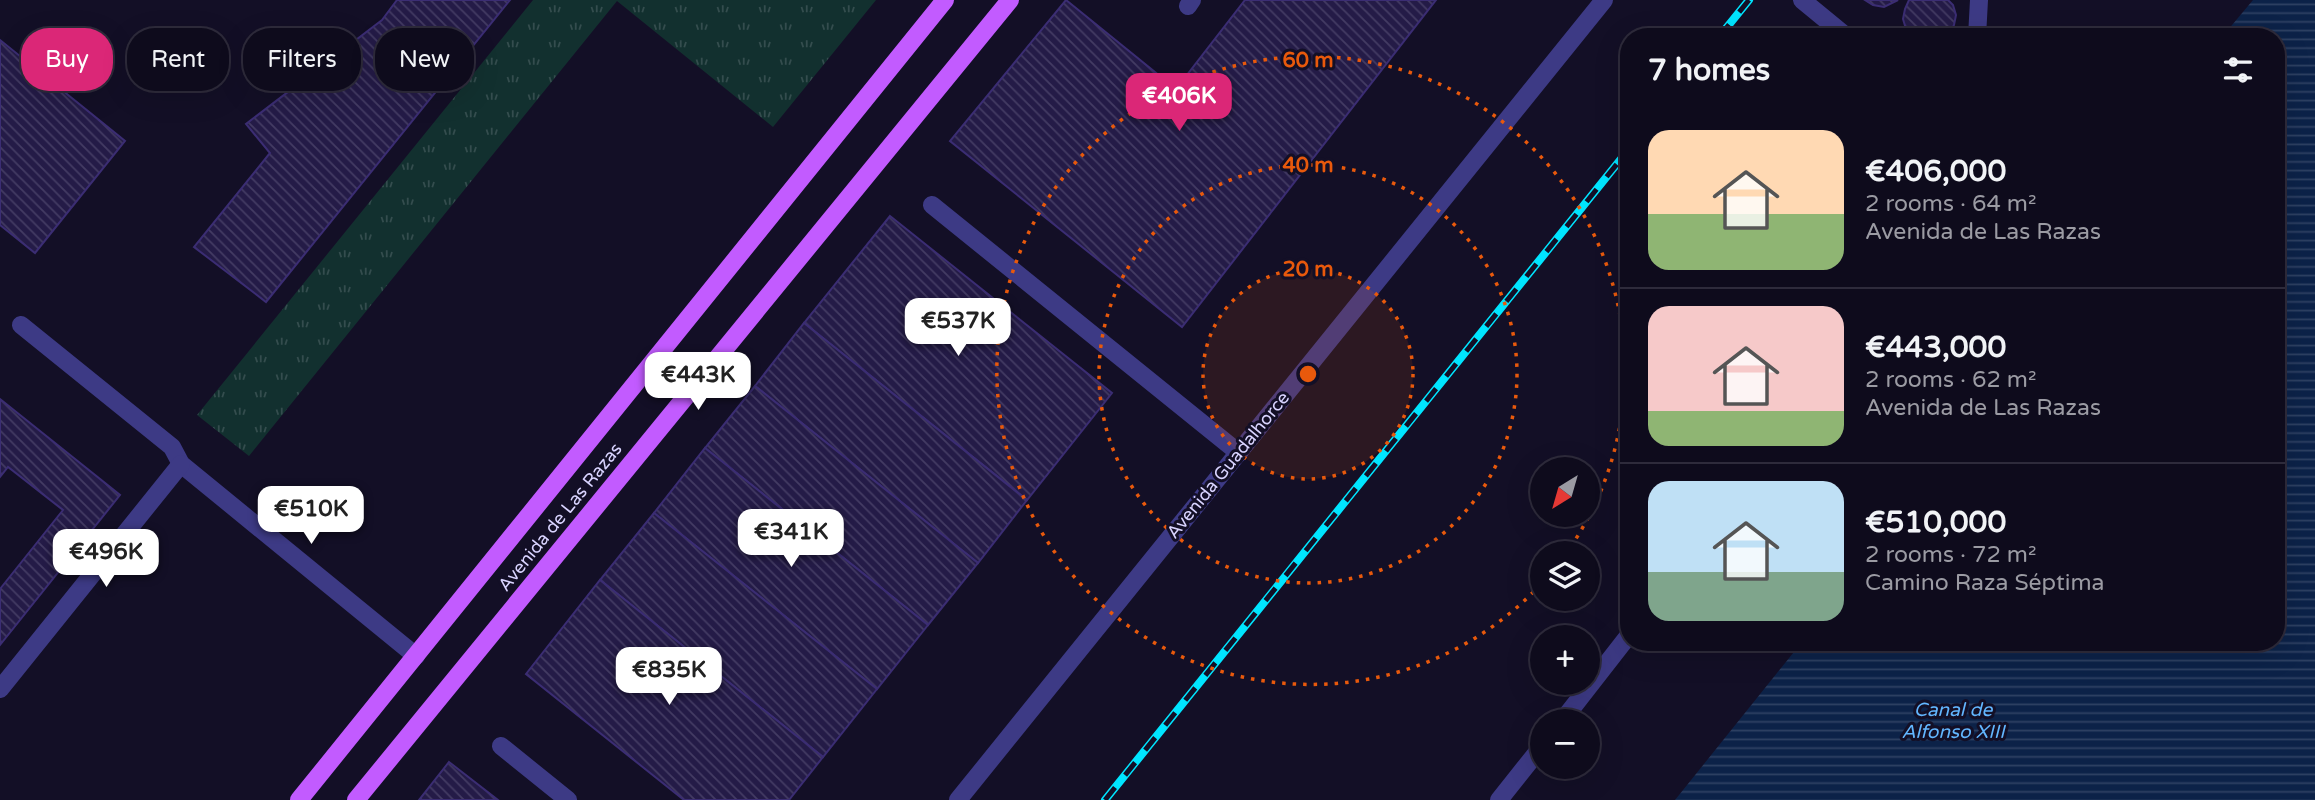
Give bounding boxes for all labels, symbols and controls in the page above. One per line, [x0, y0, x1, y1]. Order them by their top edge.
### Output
chip: Buy [21, 28, 113, 91]
chip: Rent [127, 28, 229, 91]
chip: Filters [243, 28, 361, 91]
chip: New [375, 28, 474, 91]
text: 60 m [1282, 48, 1334, 73]
icon: filters [2219, 51, 2257, 89]
text: 7 homes [1648, 52, 1770, 89]
pin: €406K [1130, 74, 1228, 133]
text: €406K [1142, 82, 1216, 110]
text: 40 m [1282, 153, 1334, 178]
text: €406,000 [1865, 153, 2006, 190]
icon: home [1704, 158, 1788, 242]
text: 2 rooms · 64 m² [1865, 190, 2036, 218]
text: Avenida de Las Razas [1865, 218, 2101, 246]
text: 20 m [1282, 257, 1334, 282]
pin: €537K [909, 298, 1007, 358]
text: €537K [921, 307, 995, 335]
text: €443,000 [1865, 329, 2006, 366]
icon: home [1704, 334, 1788, 418]
pin: €443K [649, 352, 747, 412]
text: €443K [661, 361, 735, 389]
centre of rings [1296, 362, 1320, 386]
text: 2 rooms · 62 m² [1865, 366, 2036, 394]
street label: Avenida Guadalhorce [1162, 387, 1294, 543]
text: Avenida de Las Razas [1865, 394, 2101, 422]
street label: Avenida de Las Razas [493, 438, 627, 596]
north arrow [1530, 457, 1600, 527]
map controls [1530, 457, 1600, 779]
pin: €510K [262, 486, 360, 546]
text: €510K [274, 495, 348, 523]
text: €510,000 [1865, 504, 2006, 541]
icon: home [1704, 509, 1788, 593]
pin: €341K [742, 510, 840, 569]
text: €341K [754, 518, 828, 546]
pin: €496K [57, 530, 155, 589]
text: €496K [69, 538, 143, 566]
button: layers [1530, 541, 1600, 611]
text: 2 rooms · 72 m² [1865, 541, 2036, 569]
text: Camino Raza Séptima [1865, 569, 2105, 597]
button: + [1530, 625, 1600, 695]
pin: €835K [620, 648, 718, 707]
text: €835K [632, 656, 706, 684]
water label: Canal de Alfonso XIII [1901, 699, 2006, 743]
button: − [1530, 709, 1600, 779]

